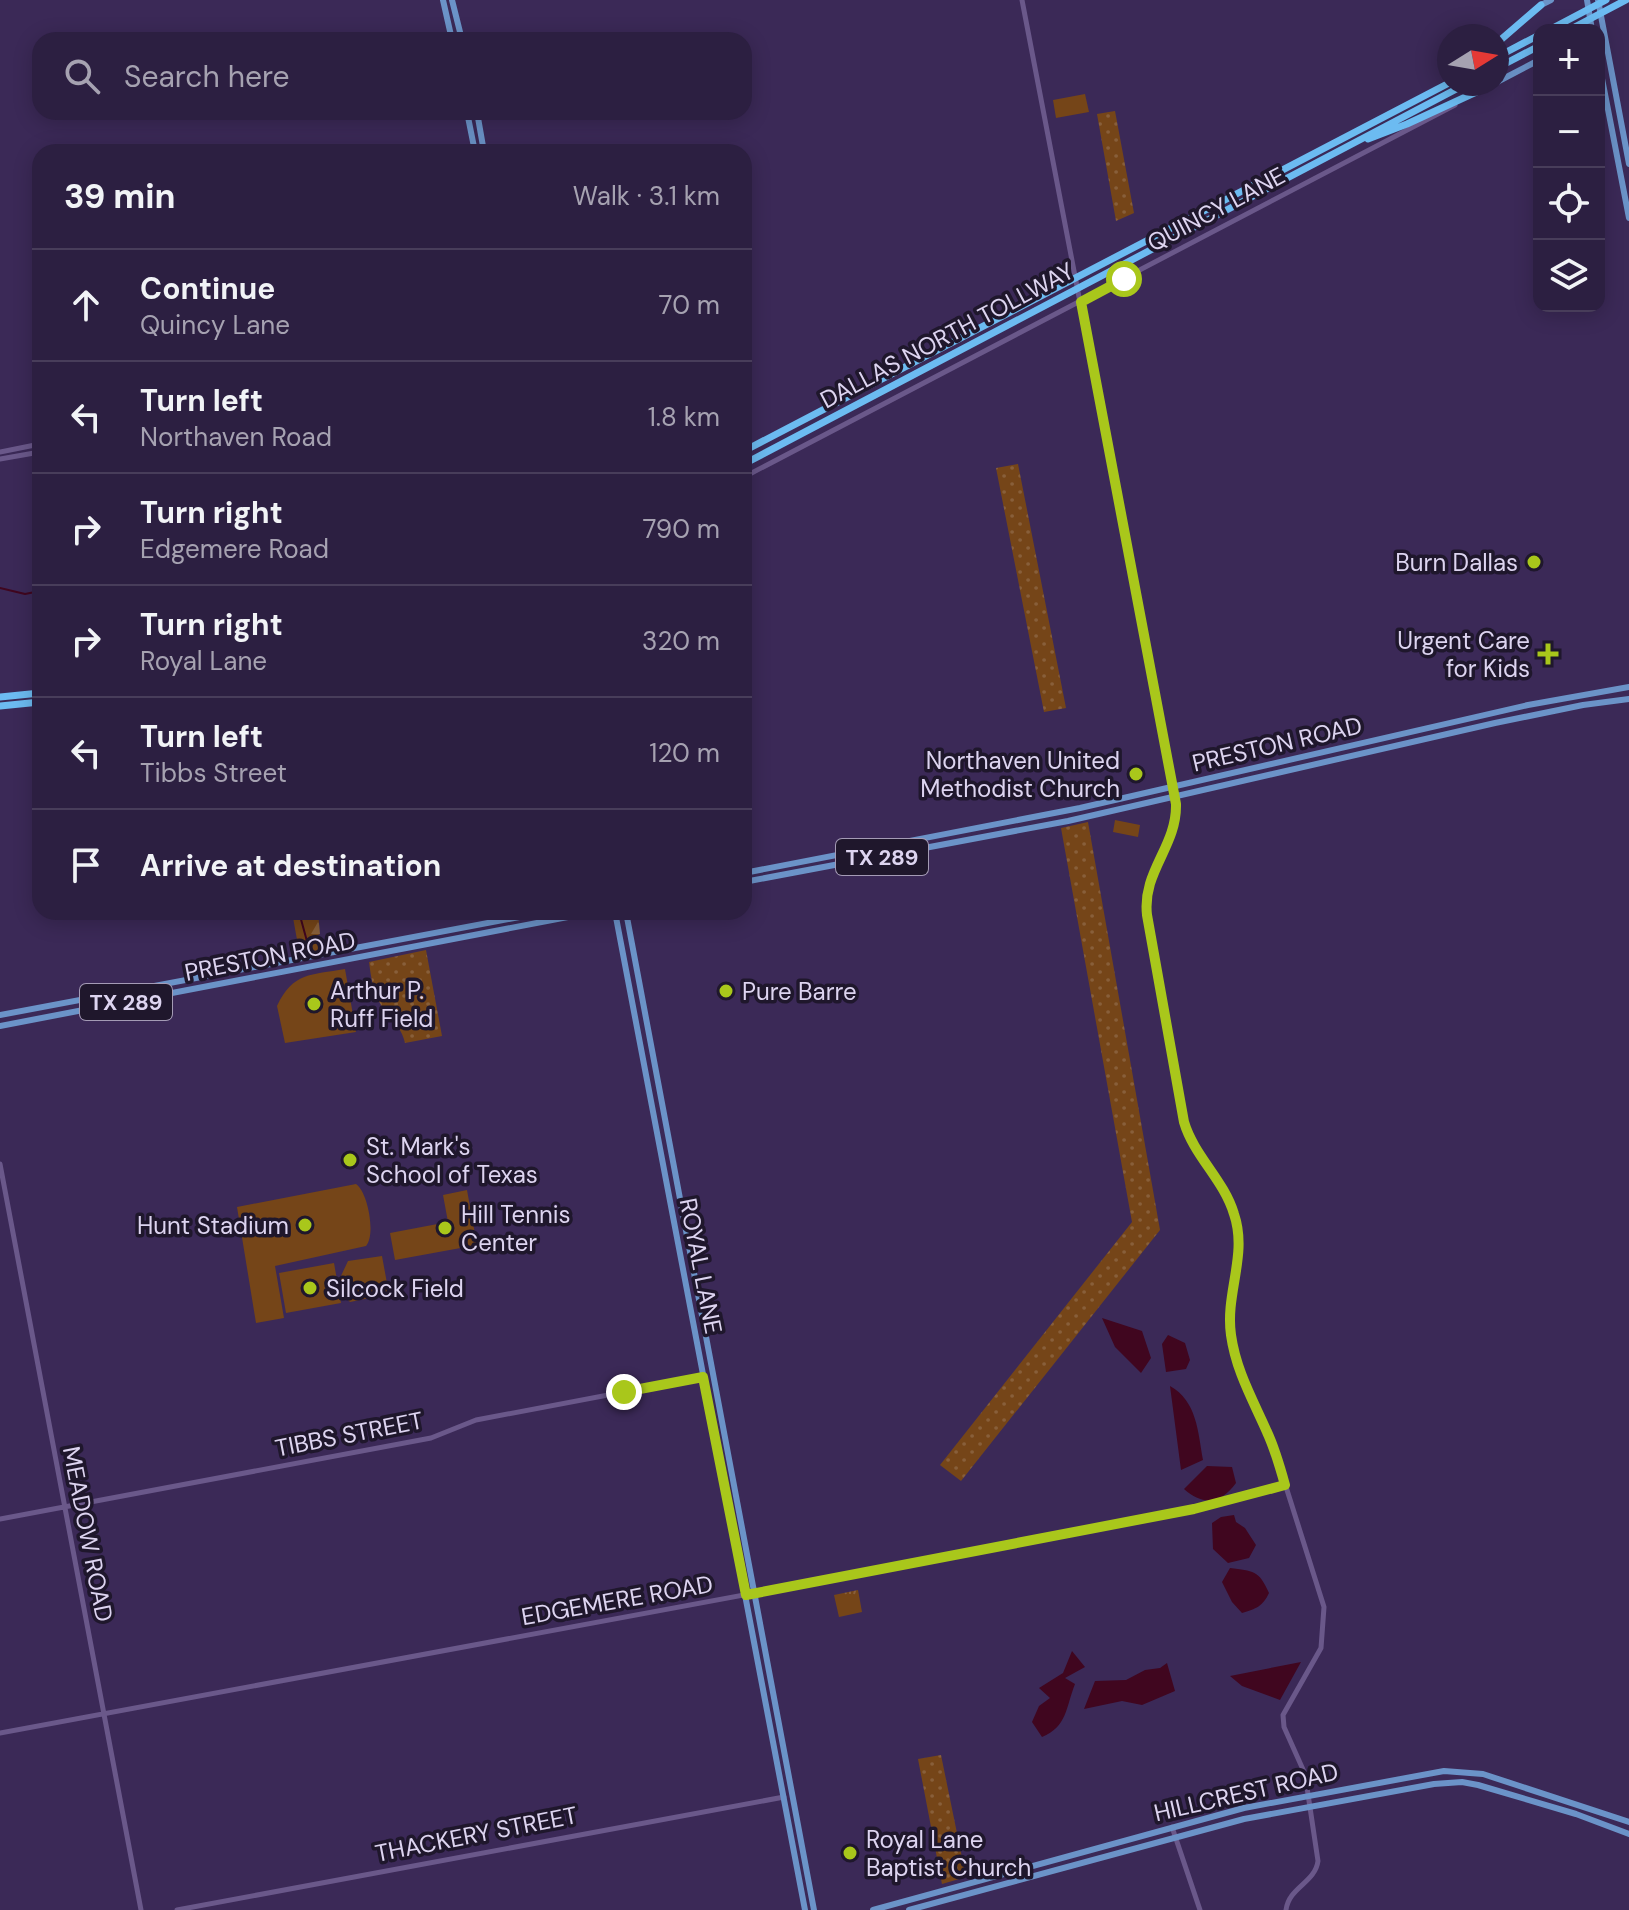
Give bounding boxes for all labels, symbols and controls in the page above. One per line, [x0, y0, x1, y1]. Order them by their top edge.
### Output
north arrow [1437, 24, 1509, 96]
map controls [1533, 24, 1605, 312]
button: + [1533, 24, 1605, 96]
search box [32, 32, 752, 120]
icon: search [60, 54, 104, 98]
text: Search here [124, 57, 290, 96]
button: − [1533, 96, 1605, 168]
street label: QUINCY LANE [1142, 160, 1290, 258]
button: locate [1533, 168, 1605, 240]
text: 39 min [64, 174, 176, 219]
text: Walk · 3.1 km [573, 179, 720, 213]
button: layers [1533, 240, 1605, 312]
street label: DALLAS NORTH TOLLWAY [815, 255, 1079, 415]
route start [1106, 261, 1142, 297]
text: Continue [140, 269, 275, 308]
icon: ahead [64, 283, 108, 327]
text: 70 m [659, 288, 720, 322]
text: Quincy Lane [140, 308, 290, 342]
text: Turn left [140, 381, 263, 420]
icon: left [64, 395, 108, 439]
text: 1.8 km [648, 400, 720, 434]
text: Northaven Road [140, 420, 332, 454]
text: Turn right [140, 493, 283, 532]
icon: right [64, 507, 108, 551]
text: 790 m [643, 512, 720, 546]
text: Edgemere Road [140, 532, 329, 566]
place label: Burn Dallas [1395, 547, 1518, 578]
marker: Burn Dallas [1525, 553, 1543, 571]
text: Turn right [140, 605, 283, 644]
icon: right [64, 619, 108, 663]
text: 320 m [642, 624, 720, 658]
place label: Urgent Care for Kids [1397, 625, 1530, 684]
marker: Urgent Care for Kids [1537, 643, 1559, 665]
text: Royal Lane [140, 644, 267, 678]
street label: PRESTON ROAD [1189, 709, 1365, 779]
text: Turn left [140, 717, 263, 756]
icon: left [64, 731, 108, 775]
text: 120 m [649, 736, 720, 770]
place label: Northaven United Methodist Church [920, 745, 1120, 804]
text: Tibbs Street [140, 756, 287, 790]
marker: Northaven United Methodist Church [1127, 765, 1145, 783]
road number: TX 289 [836, 839, 928, 875]
icon: arrive [64, 843, 108, 887]
text: Arrive at destination [140, 846, 441, 885]
street label: PRESTON ROAD [182, 924, 358, 988]
place label: Arthur P. Ruff Field [330, 975, 433, 1034]
place label: Pure Barre [742, 976, 857, 1007]
marker: Pure Barre [717, 982, 735, 1000]
road number: TX 289 [80, 984, 172, 1020]
marker: Arthur P. Ruff Field [305, 995, 323, 1013]
place label: St. Mark's School of Texas [366, 1131, 538, 1190]
marker: St. Mark's School of Texas [341, 1151, 359, 1169]
street label: ROYAL LANE [673, 1196, 729, 1336]
place label: Hill Tennis Center [461, 1199, 571, 1258]
place label: Hunt Stadium [137, 1210, 289, 1241]
marker: Hunt Stadium [296, 1216, 314, 1234]
marker: Hill Tennis Center [436, 1219, 454, 1237]
place label: Silcock Field [326, 1273, 464, 1304]
marker: Silcock Field [301, 1279, 319, 1297]
route end [606, 1374, 642, 1410]
street label: TIBBS STREET [272, 1404, 426, 1464]
street label: MEADOW ROAD [56, 1444, 120, 1624]
street label: EDGEMERE ROAD [519, 1568, 715, 1632]
street label: HILLCREST ROAD [1151, 1756, 1341, 1828]
street label: THACKERY STREET [372, 1799, 580, 1869]
place label: Royal Lane Baptist Church [866, 1824, 1031, 1883]
marker: Royal Lane Baptist Church [841, 1844, 859, 1862]

